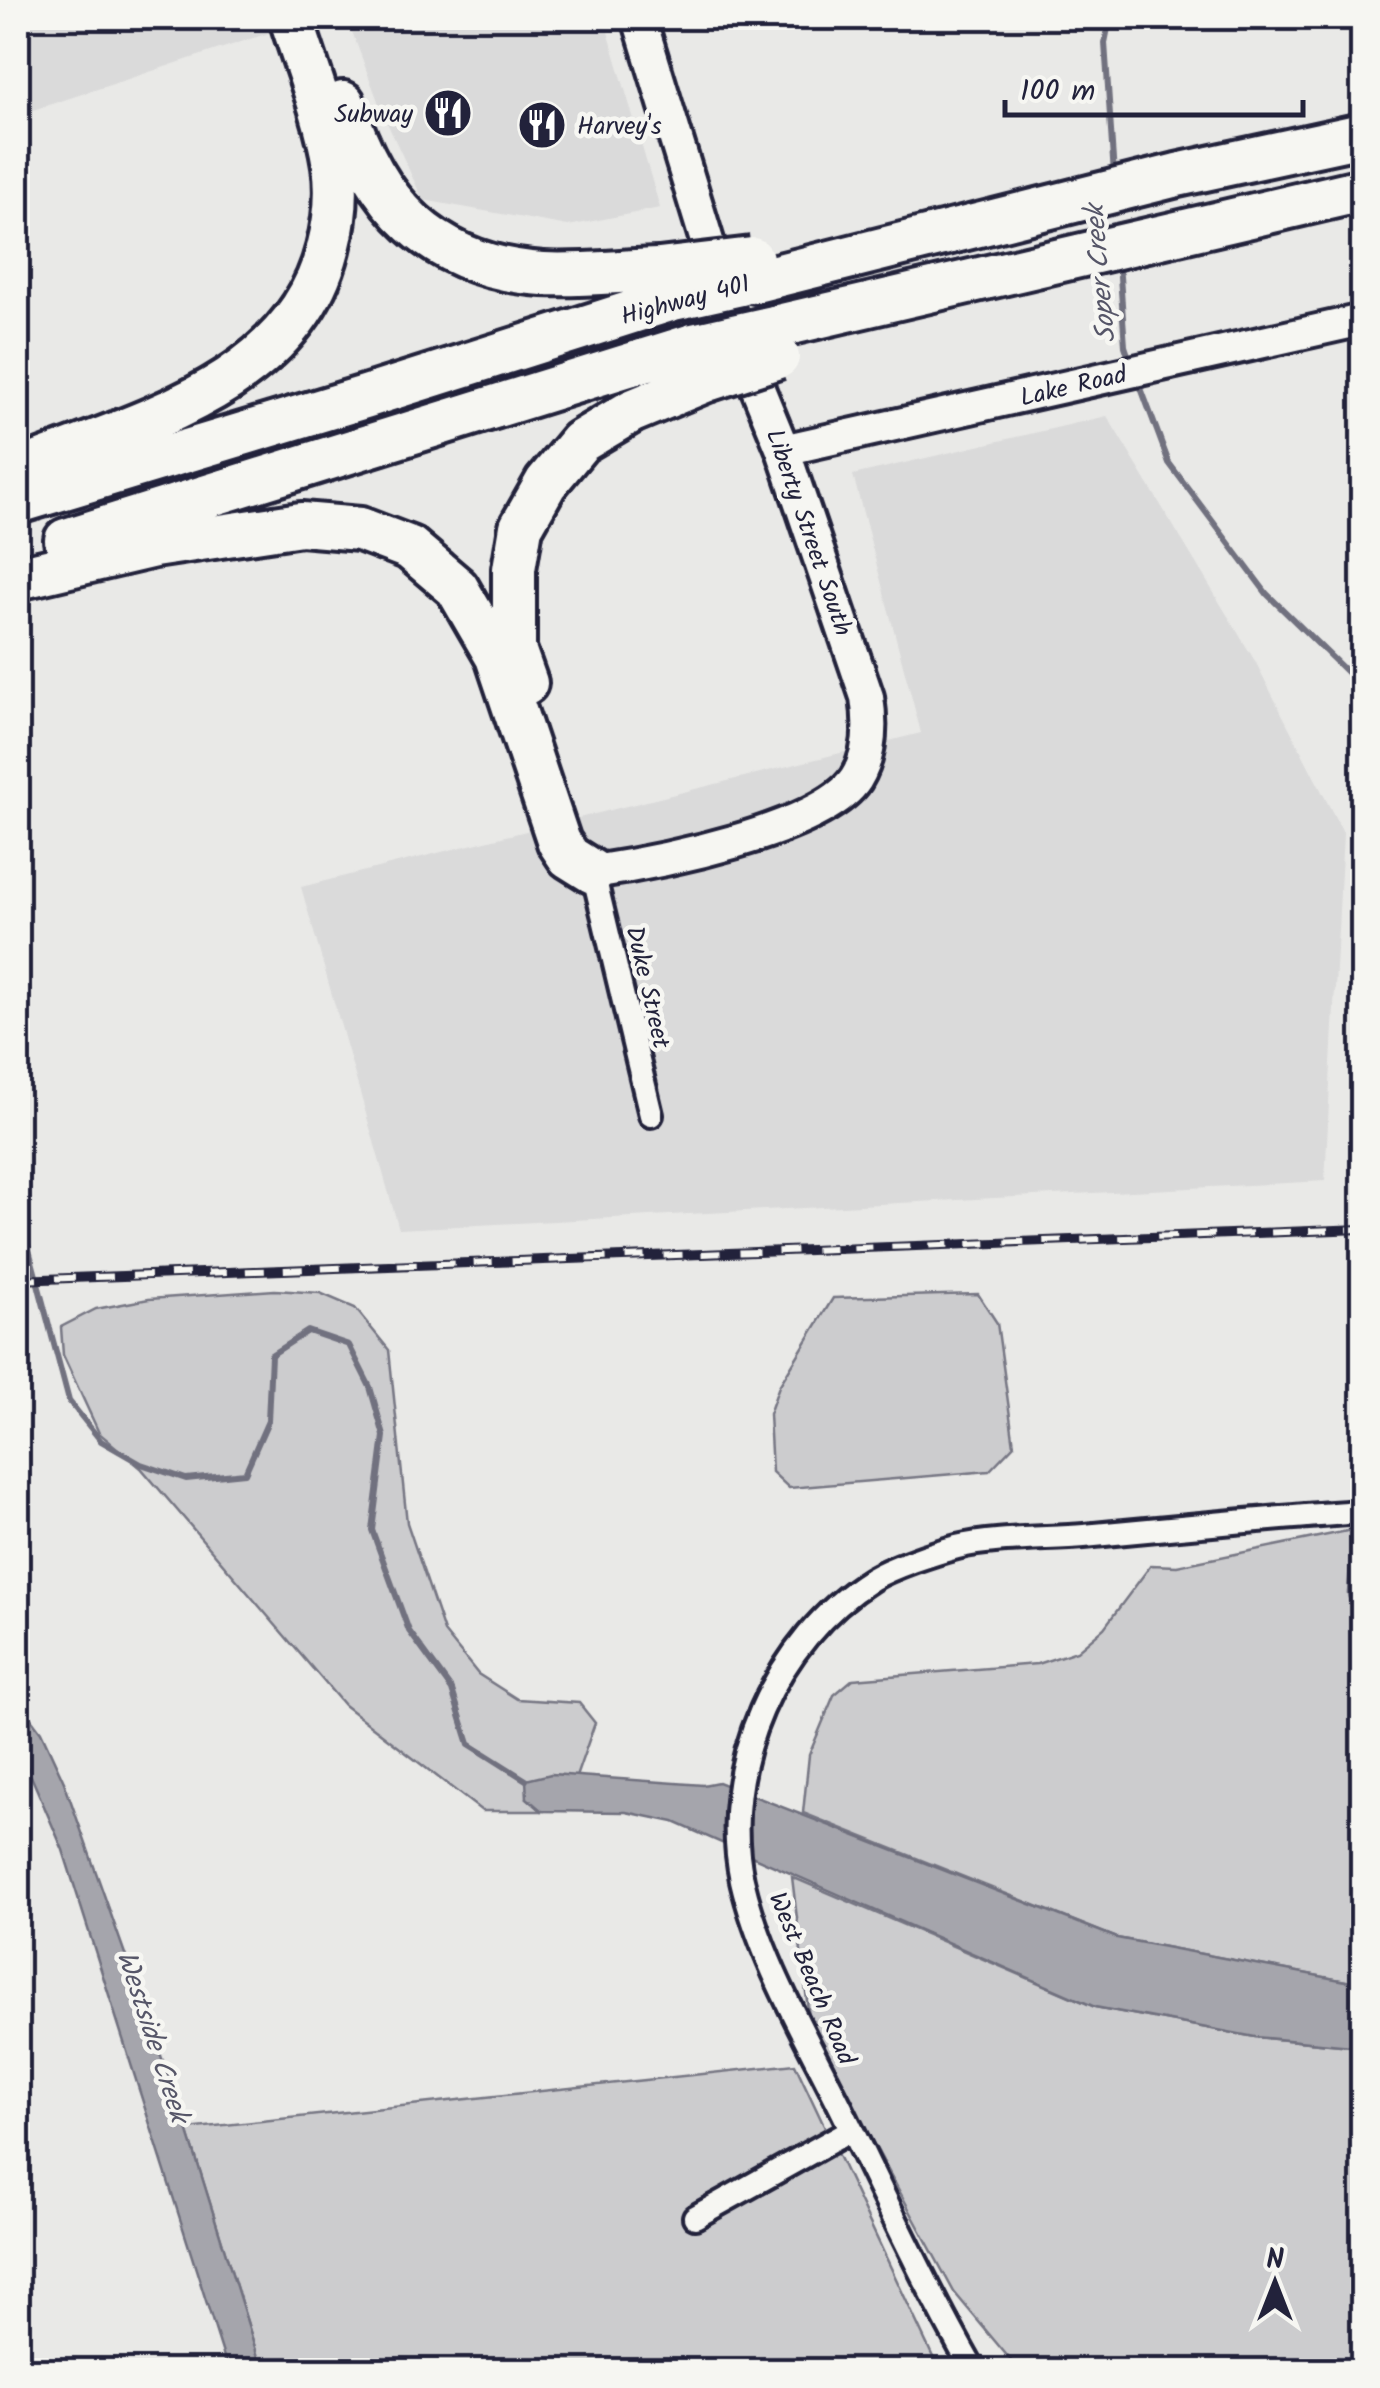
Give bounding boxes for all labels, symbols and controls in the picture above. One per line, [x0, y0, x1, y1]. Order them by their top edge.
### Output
scale bar [1005, 55, 1302, 117]
text: 100 m [1020, 68, 1095, 116]
restaurant icon: Subway [422, 87, 474, 139]
place label: Subway [334, 95, 413, 135]
restaurant icon: Harvey's [516, 99, 568, 151]
place label: Harvey's [577, 107, 662, 147]
water label: Soper Creek [1073, 199, 1130, 345]
street label: Highway 401 [616, 264, 755, 337]
street label: Lake Road [1016, 355, 1132, 419]
street label: Liberty Street South [754, 424, 862, 642]
street label: Duke Street [614, 922, 681, 1053]
street label: West Beach Road [757, 1886, 866, 2073]
water label: Westside Creek [103, 1945, 202, 2132]
north arrow [1225, 2233, 1325, 2333]
text: N [1266, 2238, 1284, 2283]

